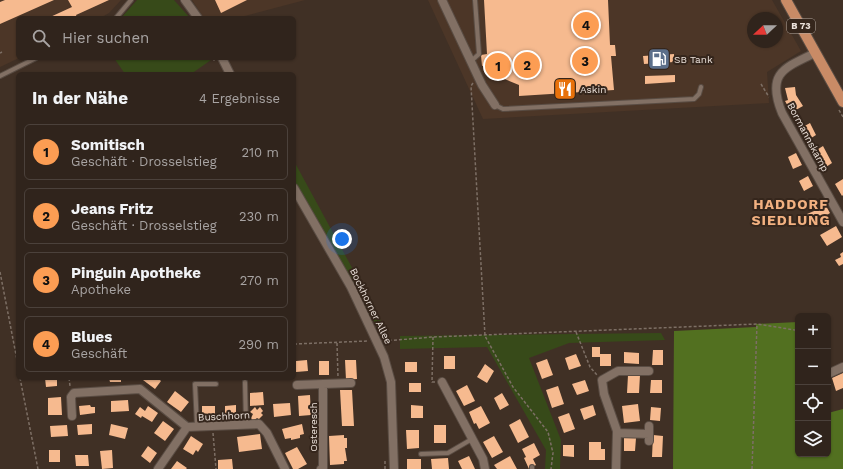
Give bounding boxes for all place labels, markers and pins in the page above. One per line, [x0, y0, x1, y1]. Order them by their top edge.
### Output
pin: 4 [573, 10, 599, 40]
pin: 3 [572, 46, 598, 76]
fuel station icon: SB Tank [646, 46, 672, 72]
pin: 2 [514, 50, 540, 80]
pin: 1 [485, 51, 511, 81]
place label: SB Tank [674, 54, 713, 65]
restaurant icon: Askin [552, 76, 578, 102]
place label: Askin [580, 84, 606, 95]

